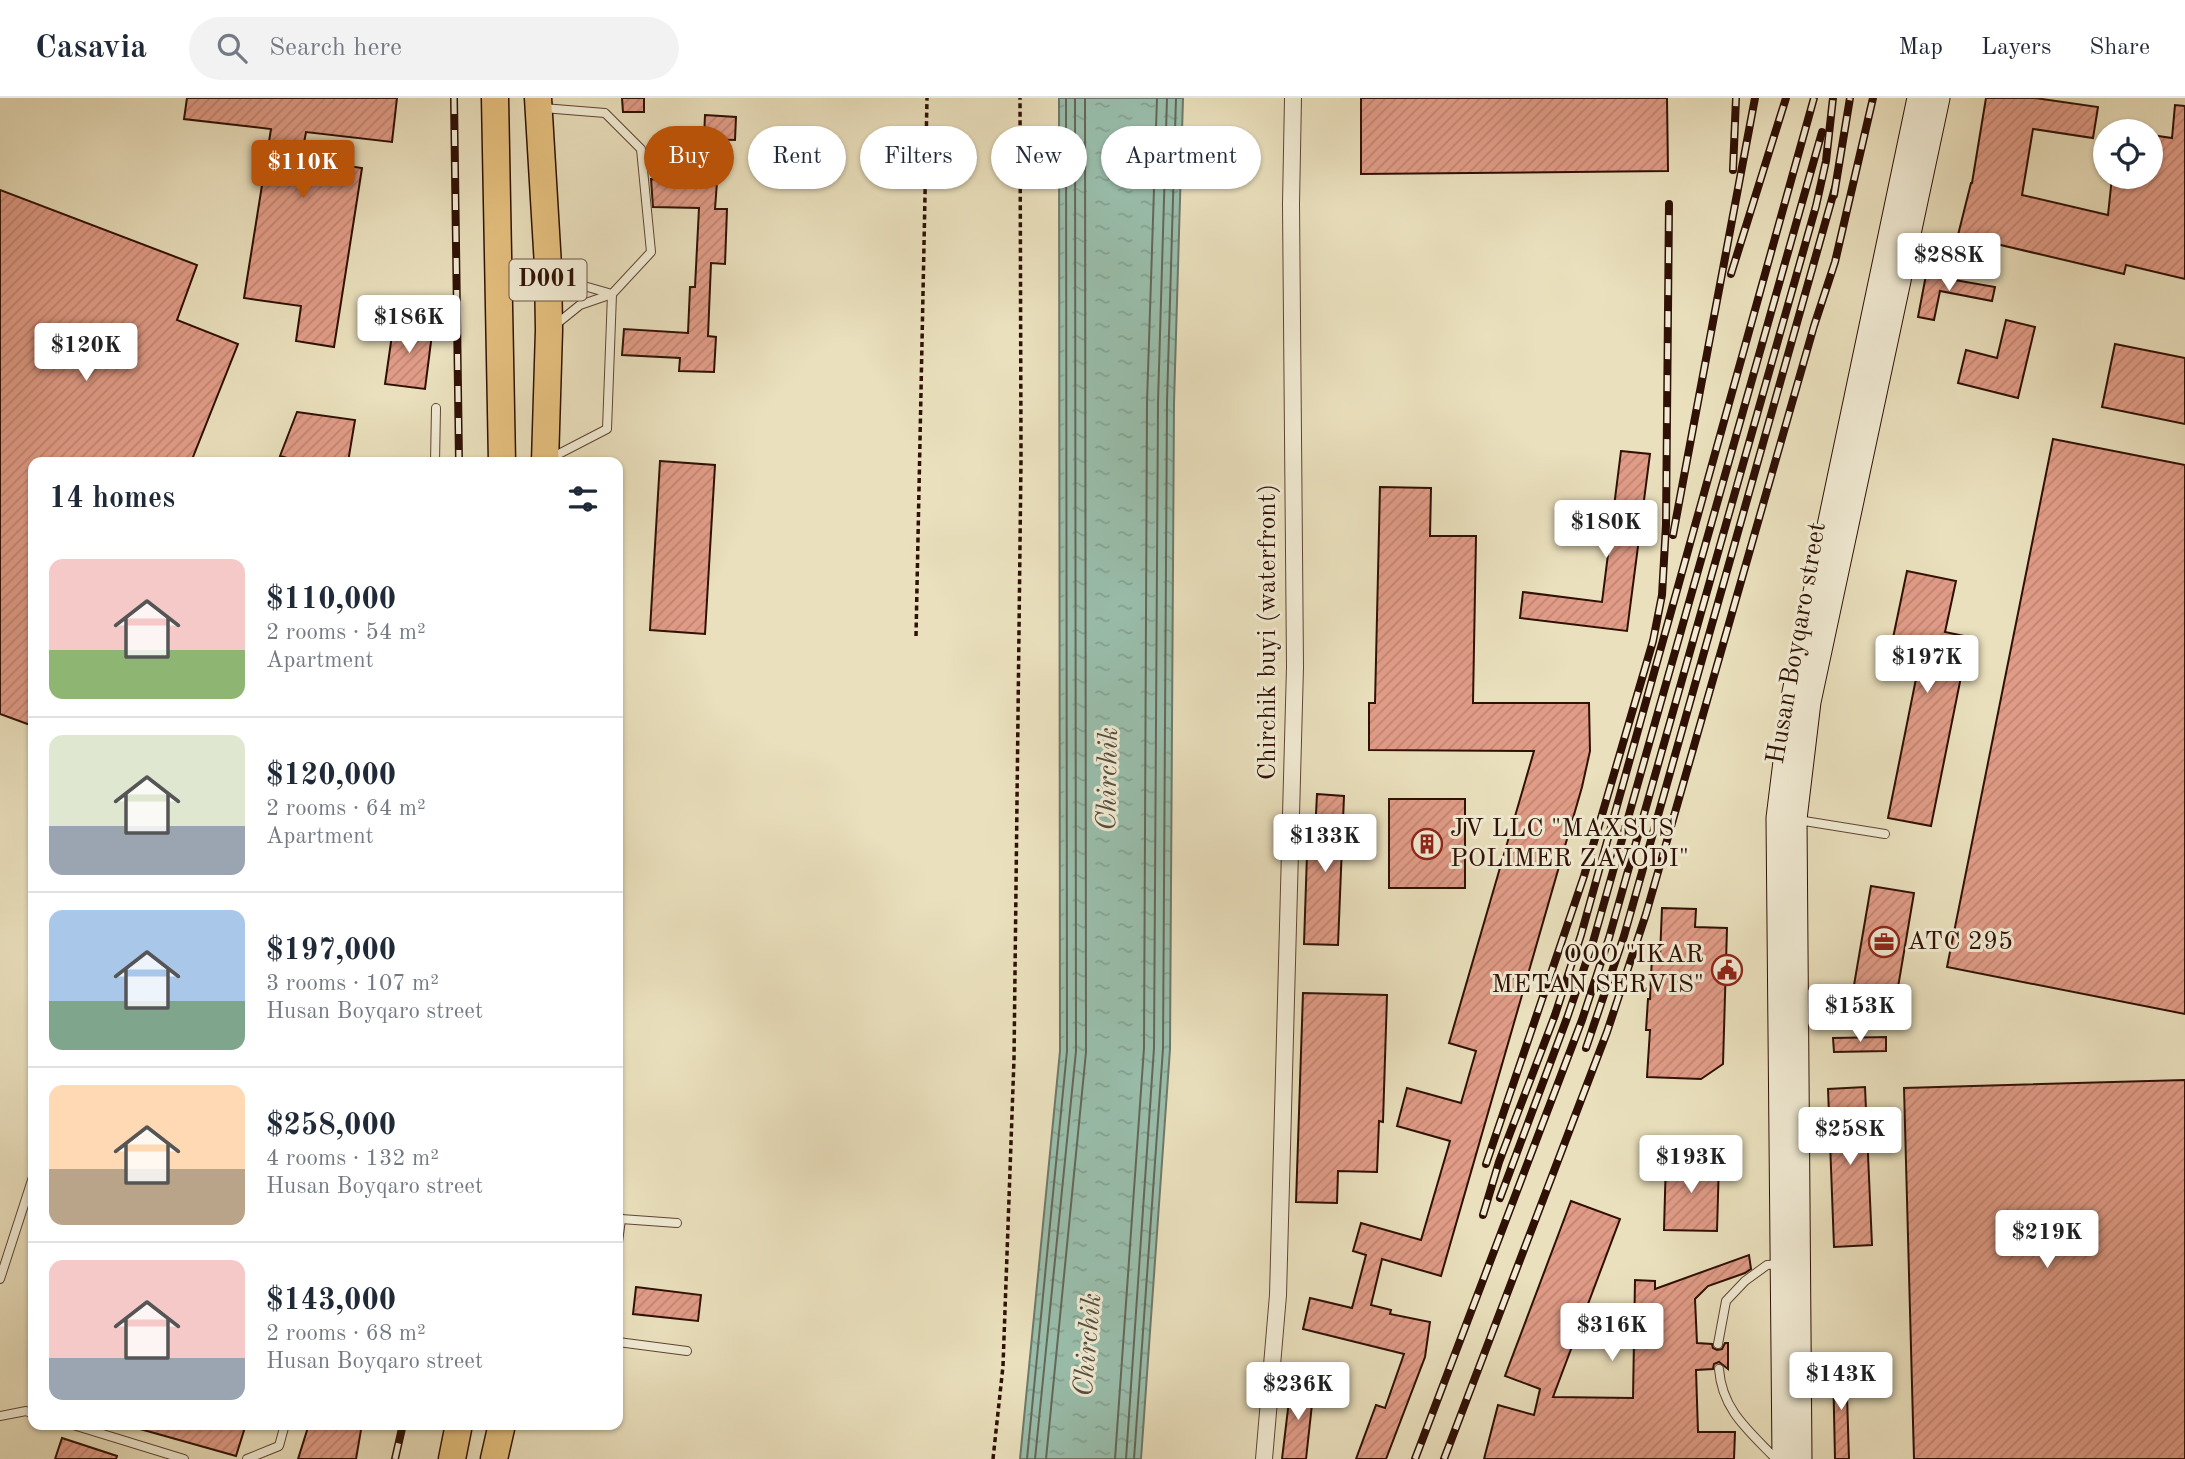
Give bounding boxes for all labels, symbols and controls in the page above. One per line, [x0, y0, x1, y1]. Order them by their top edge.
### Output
search box [189, 17, 679, 80]
icon: search [213, 29, 251, 67]
text: Casavia [35, 32, 147, 65]
text: Search here [269, 35, 402, 61]
text: Map [1899, 36, 1943, 60]
text: Layers [1981, 36, 2051, 60]
text: Share [2089, 36, 2150, 60]
map controls [2093, 119, 2163, 189]
button: locate [2093, 119, 2163, 189]
chip: Buy [644, 126, 734, 189]
chip: Rent [748, 126, 846, 189]
chip: Filters [860, 126, 977, 189]
chip: New [991, 126, 1087, 189]
chip: Apartment [1101, 126, 1261, 189]
pin: $110K [254, 140, 352, 200]
text: $110K [267, 151, 339, 174]
pin: $288K [1900, 234, 1998, 293]
text: $288K [1913, 244, 1985, 267]
road number: D001 [510, 260, 586, 300]
pin: $186K [360, 296, 458, 355]
text: $186K [373, 306, 445, 329]
pin: $120K [37, 324, 135, 383]
text: $120K [50, 334, 122, 357]
icon: filters [564, 480, 602, 518]
text: 14 homes [49, 484, 175, 514]
street label: Chirchik buyi (waterfront) [1255, 484, 1281, 780]
pin: $180K [1557, 500, 1655, 560]
text: $180K [1570, 511, 1642, 534]
street label: Husan Boyqaro street [1763, 520, 1831, 766]
text: $110,000 [266, 585, 396, 615]
icon: home [105, 587, 189, 671]
text: 2 rooms · 54 m² [266, 621, 426, 644]
pin: $197K [1878, 636, 1976, 695]
text: $197K [1891, 646, 1963, 669]
text: Apartment [266, 649, 374, 672]
water label: Chirchik [1094, 727, 1124, 831]
text: $120,000 [266, 761, 396, 791]
icon: home [105, 763, 189, 847]
text: 2 rooms · 64 m² [266, 797, 426, 820]
pin: $133K [1276, 814, 1374, 874]
place label: JV LLC "MAXSUS POLIMER ZAVODI" [1450, 816, 1689, 872]
text: Apartment [266, 825, 374, 848]
text: $133K [1289, 825, 1361, 848]
building icon: JV LLC "MAXSUS POLIMER ZAVODI" [1410, 827, 1444, 861]
office icon: ATC 295 [1867, 925, 1901, 959]
place label: ATC 295 [1907, 929, 2013, 955]
text: $197,000 [266, 936, 396, 966]
icon: home [105, 938, 189, 1022]
place label: OOO "IKAR METAN SERVIS" [1491, 942, 1704, 998]
public building icon: OOO "IKAR METAN SERVIS" [1710, 953, 1744, 987]
text: 3 rooms · 107 m² [266, 972, 439, 995]
pin: $153K [1811, 984, 1909, 1044]
text: $153K [1824, 995, 1896, 1018]
text: Husan Boyqaro street [266, 1000, 483, 1023]
pin: $258K [1801, 1108, 1899, 1167]
text: $258,000 [266, 1111, 396, 1141]
icon: home [105, 1113, 189, 1197]
text: $258K [1814, 1118, 1886, 1141]
pin: $193K [1642, 1136, 1740, 1195]
text: $193K [1655, 1146, 1727, 1169]
text: 4 rooms · 132 m² [266, 1147, 439, 1170]
text: Husan Boyqaro street [266, 1175, 483, 1198]
pin: $219K [1998, 1210, 2096, 1270]
text: $219K [2011, 1221, 2083, 1244]
text: $143,000 [266, 1286, 396, 1316]
icon: home [105, 1288, 189, 1372]
water label: Chirchik [1071, 1292, 1107, 1398]
pin: $316K [1563, 1304, 1661, 1363]
text: $316K [1576, 1314, 1648, 1337]
text: 2 rooms · 68 m² [266, 1322, 426, 1345]
text: Husan Boyqaro street [266, 1350, 483, 1373]
pin: $143K [1792, 1352, 1890, 1412]
pin: $236K [1249, 1362, 1347, 1422]
text: $143K [1805, 1363, 1877, 1386]
text: $236K [1262, 1373, 1334, 1396]

